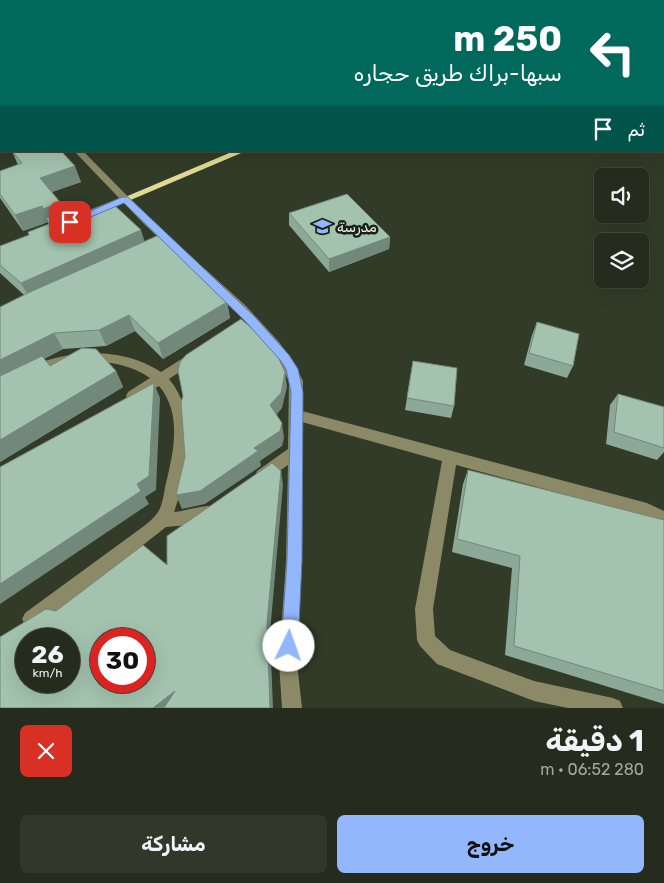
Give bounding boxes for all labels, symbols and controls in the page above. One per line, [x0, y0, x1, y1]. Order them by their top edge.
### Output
text: 250 m [453, 18, 562, 60]
icon: left [580, 20, 645, 85]
text: سبها-براك طريق حجاره [354, 60, 562, 87]
icon: arrive [589, 115, 617, 143]
text: ثم [627, 118, 645, 141]
map controls [594, 168, 649, 288]
button: sound [594, 168, 649, 223]
pin [49, 201, 91, 243]
icon: arrive [56, 208, 84, 236]
school or university icon: مدرسة [313, 217, 333, 237]
place label: مدرسة [337, 219, 377, 236]
button: layers [594, 233, 649, 288]
position arrow [262, 619, 314, 671]
speed limit sign: 30 [90, 628, 155, 693]
text: 26 [31, 640, 64, 669]
text: km/h [33, 666, 62, 680]
text: 1 دقيقة [546, 723, 644, 759]
button: close [20, 725, 72, 777]
text: 280 m · 06:52 [540, 760, 644, 779]
button: مشاركة [20, 815, 327, 873]
button: خروج [337, 815, 644, 873]

